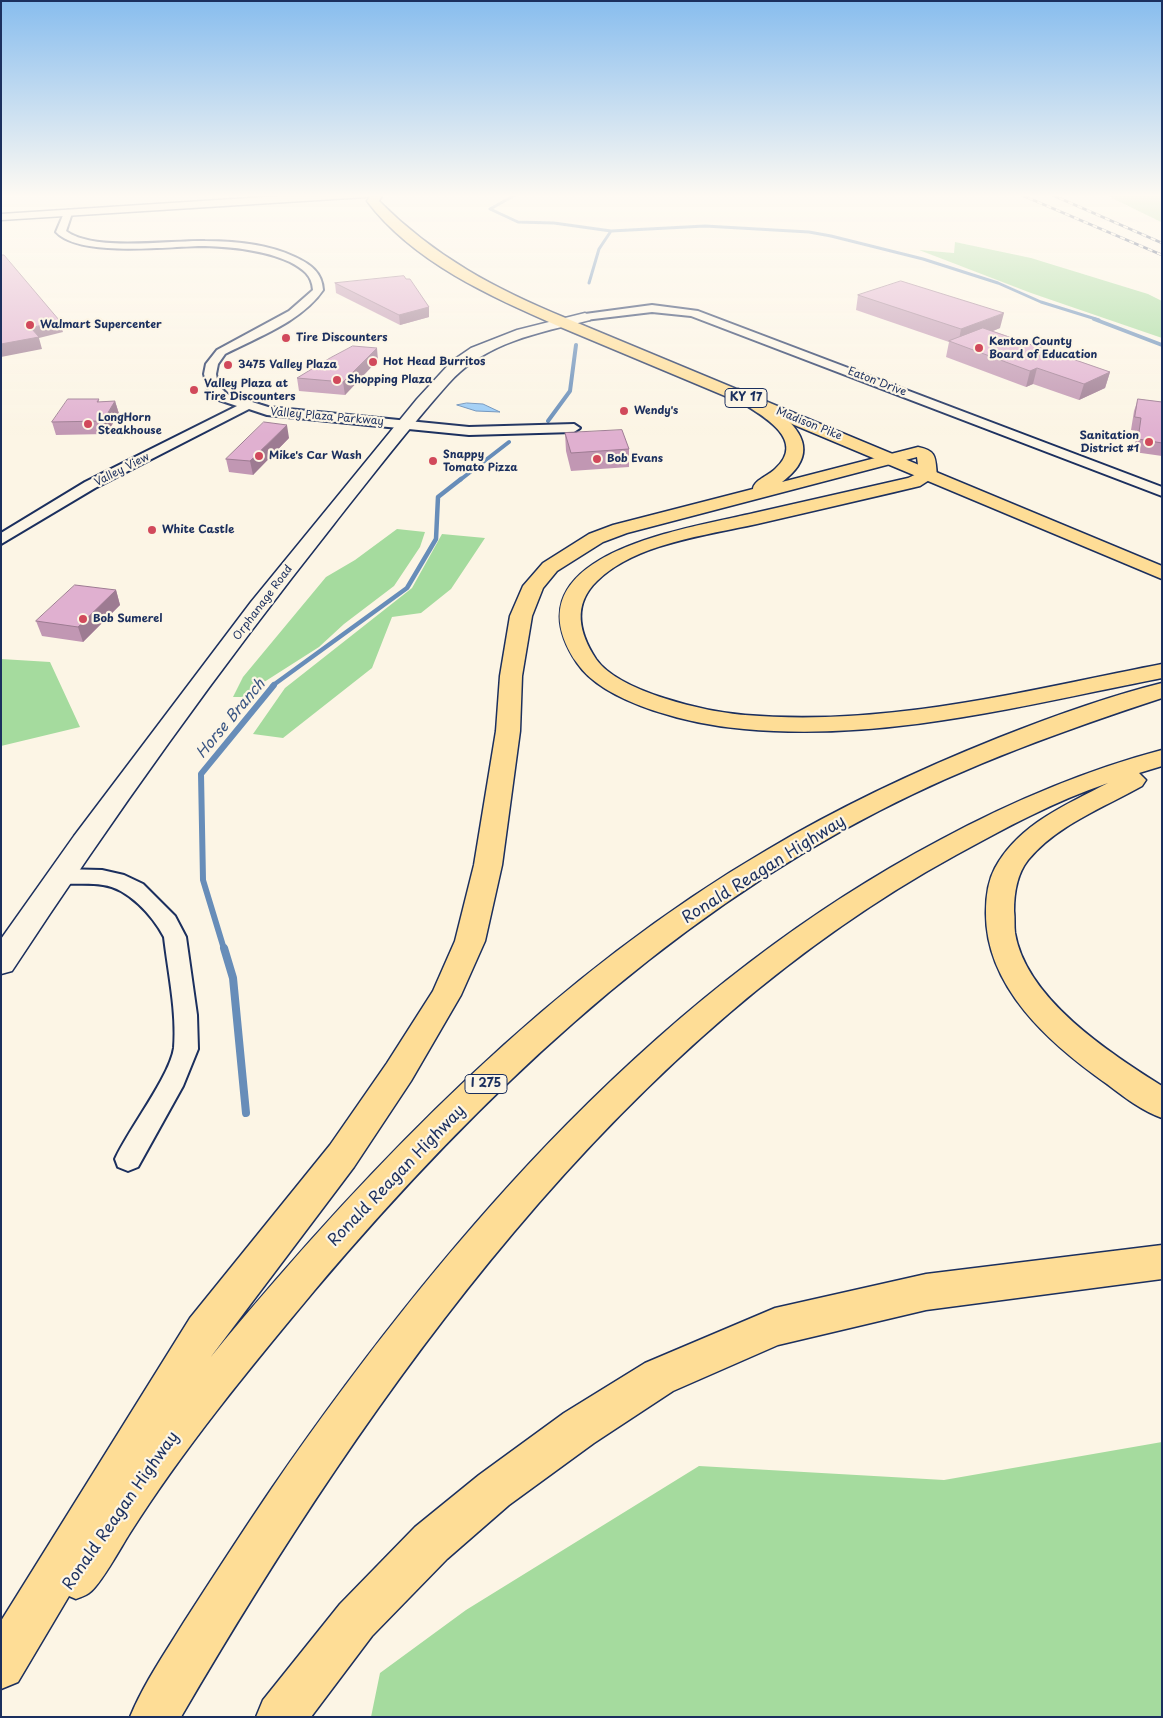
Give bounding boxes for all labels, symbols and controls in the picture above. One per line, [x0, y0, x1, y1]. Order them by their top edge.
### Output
place label: Walmart Supercenter [40, 318, 162, 332]
marker: Walmart Supercenter [24, 319, 36, 331]
place label: Tire Discounters [296, 331, 387, 345]
marker: Tire Discounters [280, 332, 292, 344]
place label: Kenton County Board of Education [989, 335, 1097, 361]
marker: Kenton County Board of Education [973, 342, 985, 354]
place label: Hot Head Burritos [383, 355, 485, 369]
marker: Hot Head Burritos [367, 356, 379, 368]
place label: 3475 Valley Plaza [238, 358, 337, 372]
marker: 3475 Valley Plaza [222, 359, 234, 371]
street label: Eaton Drive [846, 365, 908, 399]
place label: Shopping Plaza [347, 373, 433, 387]
marker: Shopping Plaza [331, 374, 343, 386]
place label: Valley Plaza at Tire Discounters [204, 377, 295, 403]
marker: Valley Plaza at Tire Discounters [188, 384, 200, 396]
road number: KY 17 [725, 388, 767, 408]
place label: Wendy's [634, 404, 678, 418]
street label: Valley Plaza Parkway [270, 405, 384, 429]
marker: Wendy's [618, 405, 630, 417]
street label: Madison Pike [774, 405, 844, 443]
place label: LongHorn Steakhouse [98, 411, 162, 437]
marker: LongHorn Steakhouse [82, 418, 94, 430]
place label: Sanitation District #1 [1079, 429, 1139, 455]
marker: Sanitation District #1 [1143, 436, 1155, 448]
place label: Snappy Tomato Pizza [443, 448, 518, 474]
place label: Mike's Car Wash [269, 449, 362, 463]
marker: Mike's Car Wash [253, 450, 265, 462]
street label: Valley View [92, 451, 152, 489]
place label: Bob Evans [607, 452, 663, 466]
marker: Bob Evans [591, 453, 603, 465]
marker: Snappy Tomato Pizza [427, 455, 439, 467]
place label: White Castle [162, 523, 234, 537]
marker: White Castle [146, 524, 158, 536]
street label: Orphanage Road [231, 563, 295, 643]
place label: Bob Sumerel [93, 612, 162, 626]
marker: Bob Sumerel [77, 613, 89, 625]
water label: Horse Branch [193, 676, 269, 762]
street label: Ronald Reagan Highway [679, 812, 849, 928]
road number: I 275 [465, 1074, 507, 1094]
street label: Ronald Reagan Highway [324, 1101, 470, 1251]
street label: Ronald Reagan Highway [59, 1428, 183, 1594]

